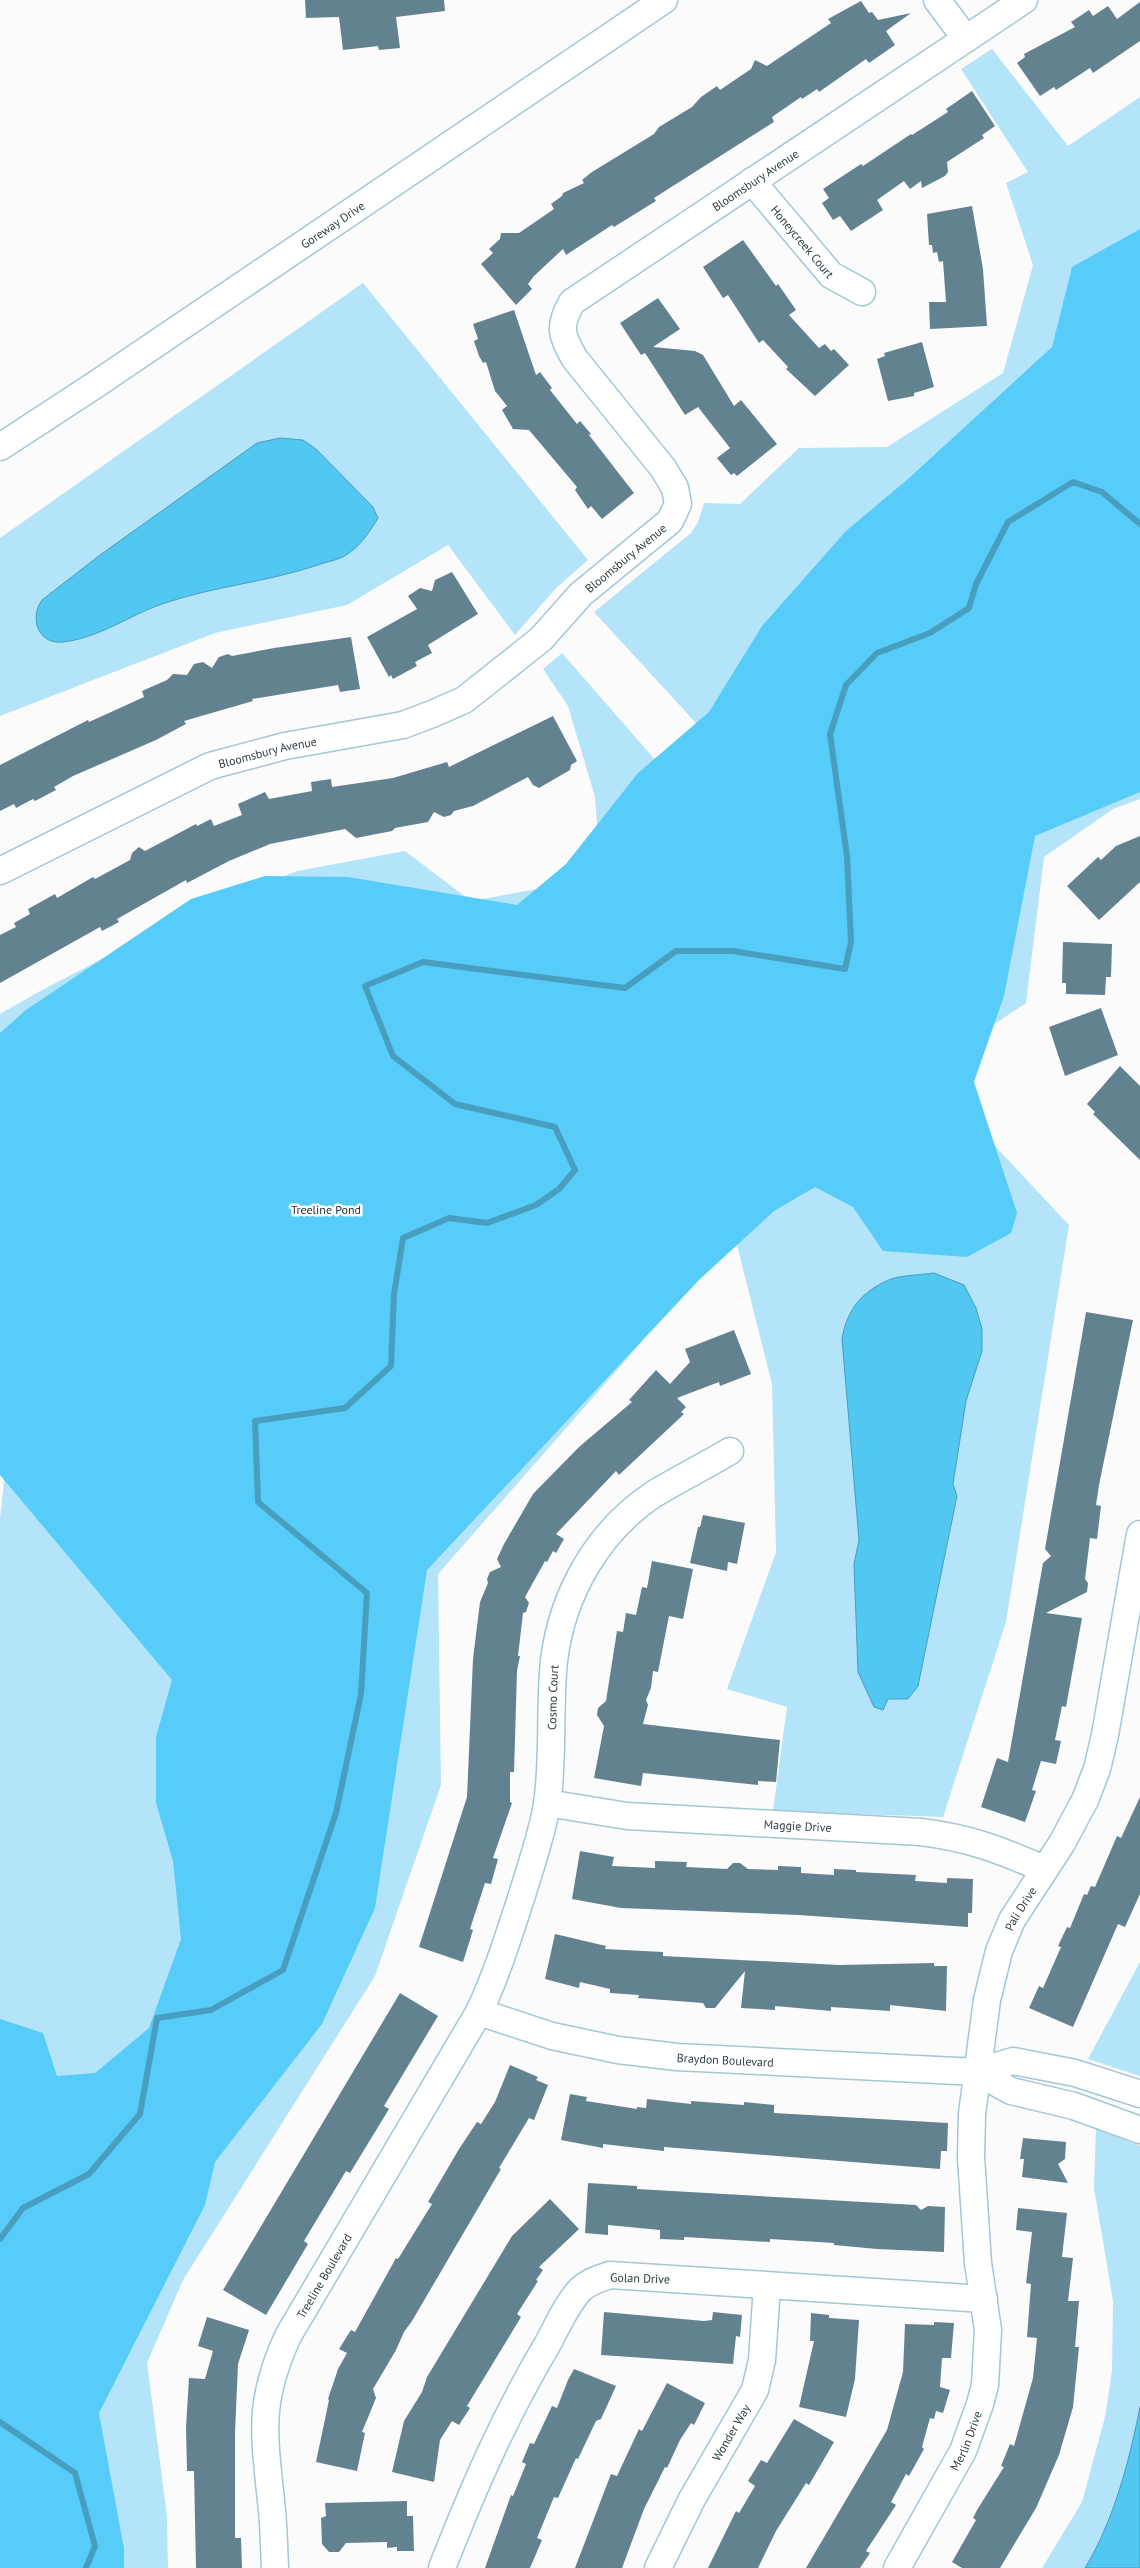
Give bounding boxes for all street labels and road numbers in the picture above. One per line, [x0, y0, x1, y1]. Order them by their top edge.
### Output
street label: Bloomsbury Avenue [709, 145, 801, 214]
street label: Goreway Drive [298, 197, 367, 251]
street label: Honeycreek Court [768, 202, 838, 281]
street label: Bloomsbury Avenue [582, 520, 669, 595]
street label: Bloomsbury Avenue [217, 733, 318, 771]
street label: Cosmo Court [544, 1664, 561, 1730]
street label: Maggie Drive [763, 1816, 832, 1835]
street label: Pali Drive [1001, 1884, 1039, 1933]
street label: Braydon Boulevard [676, 2049, 774, 2069]
street label: Treeline Boulevard [293, 2231, 354, 2321]
street label: Golan Drive [610, 2269, 670, 2287]
street label: Wonder Way [708, 2401, 753, 2463]
street label: Merlin Drive [946, 2409, 984, 2473]

